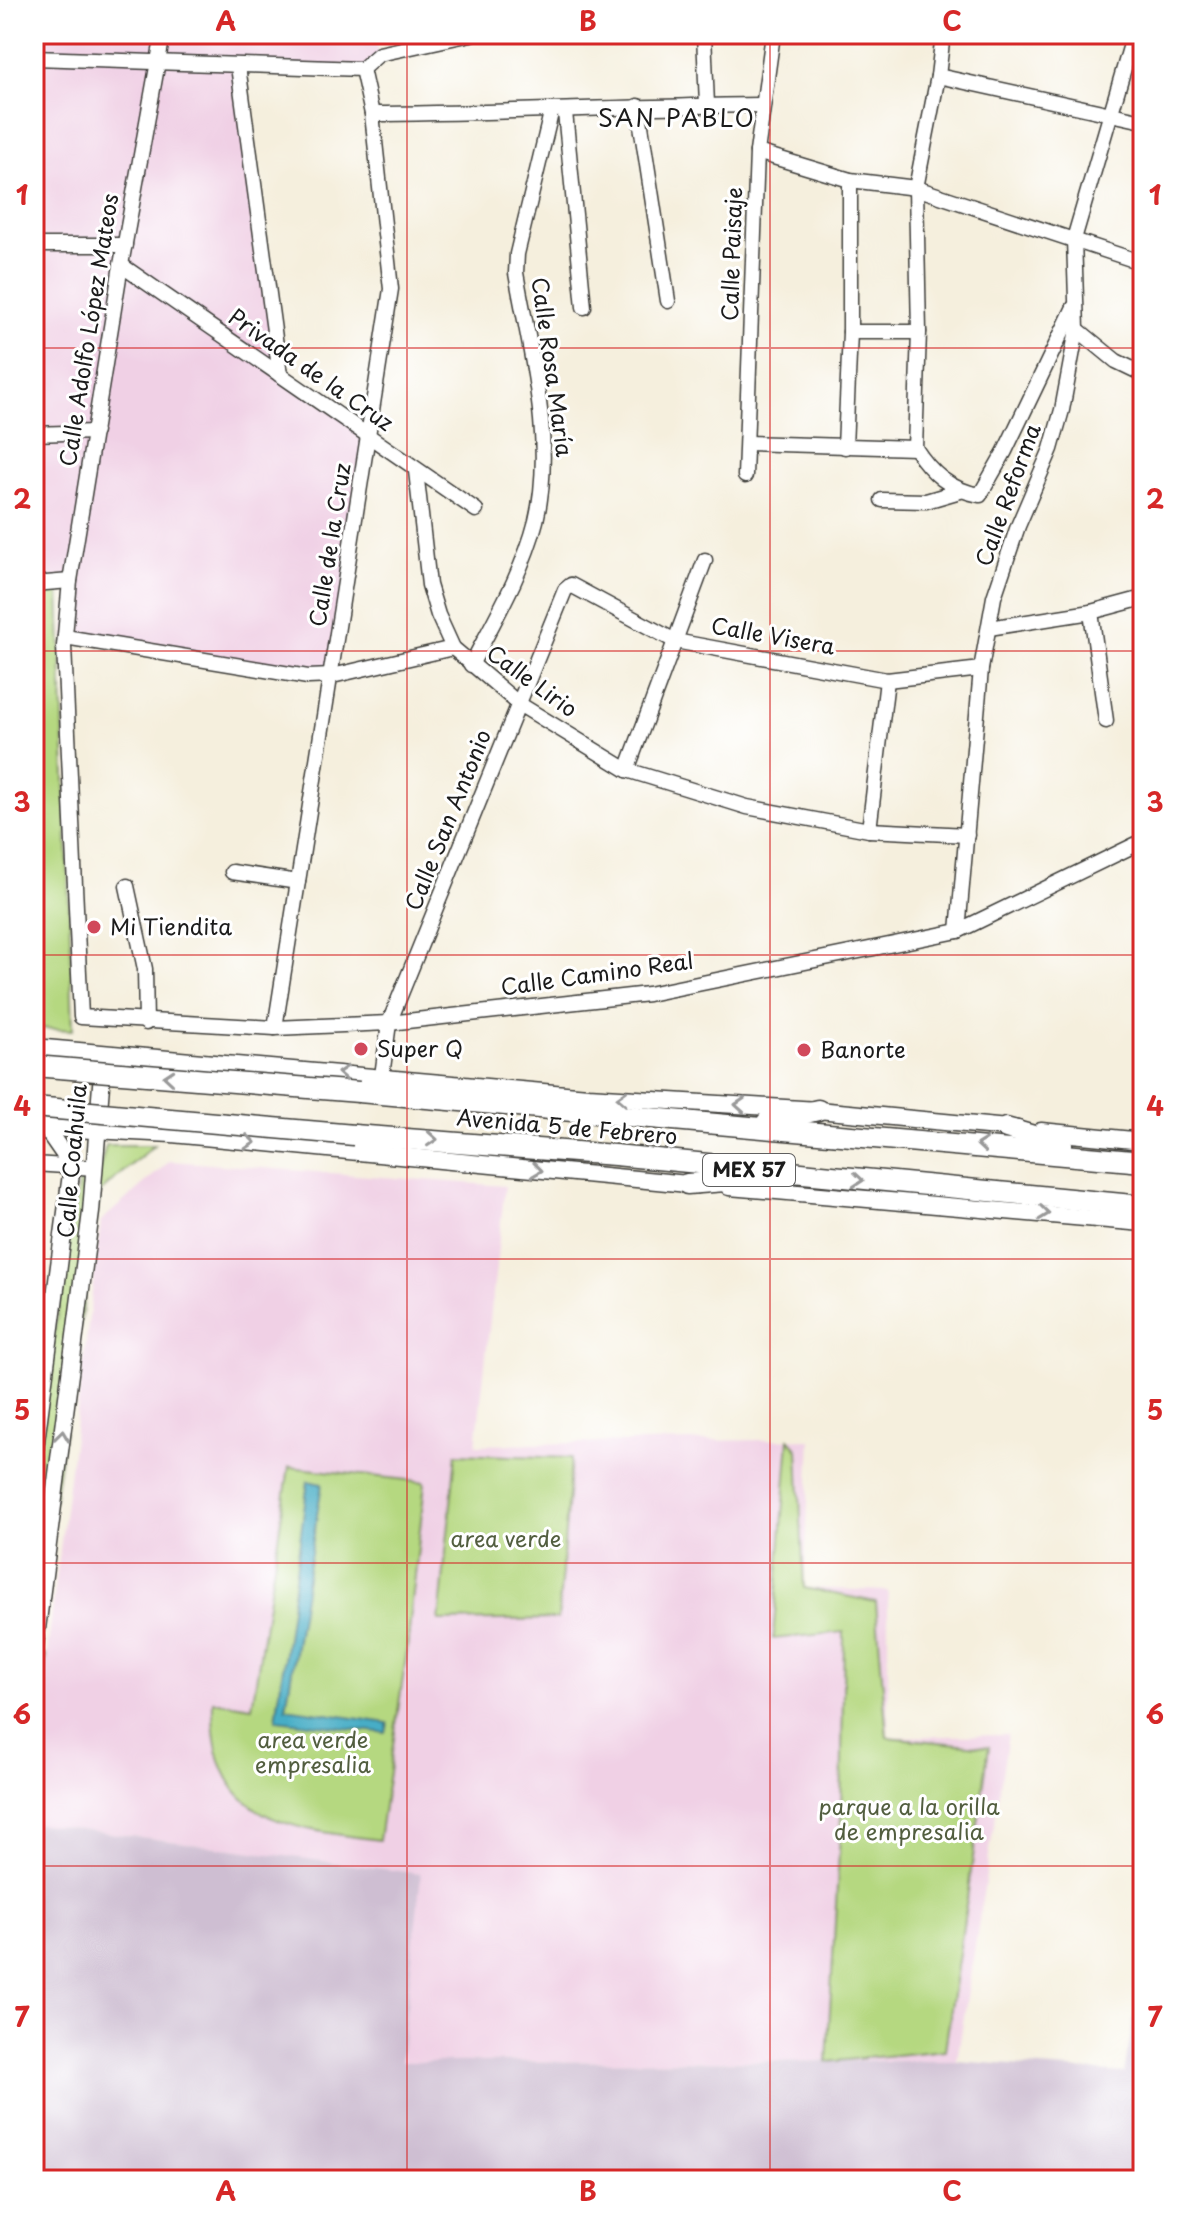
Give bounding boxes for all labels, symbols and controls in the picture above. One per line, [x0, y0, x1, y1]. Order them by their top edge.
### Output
text: A [216, 1, 236, 40]
text: B [579, 1, 597, 40]
text: C [942, 1, 962, 40]
district label: SAN PABLO [598, 99, 756, 135]
text: 1 [16, 175, 28, 214]
text: 1 [1149, 175, 1161, 214]
street label: Calle Paisaje [712, 186, 749, 321]
street label: Calle Adolfo López Mateos [50, 191, 125, 469]
street label: Calle Rosa María [525, 275, 582, 459]
street label: Privada de la Cruz [223, 300, 401, 438]
street label: Calle Reforma [965, 418, 1048, 570]
street label: Calle de la Cruz [299, 461, 358, 629]
text: 2 [13, 479, 31, 518]
text: 2 [1146, 479, 1164, 518]
street label: Calle Visera [709, 607, 838, 662]
street label: Calle Lirio [481, 635, 585, 724]
street label: Calle San Antonio [395, 724, 498, 915]
text: 3 [13, 782, 31, 821]
text: 3 [1146, 782, 1164, 821]
place label: Mi Tiendita [110, 909, 232, 942]
marker: Mi Tiendita [85, 918, 103, 936]
street label: Calle Camino Real [498, 943, 695, 1002]
place label: Super Q [377, 1031, 463, 1064]
place label: Banorte [820, 1032, 906, 1065]
marker: Super Q [352, 1040, 370, 1058]
marker: Banorte [795, 1041, 813, 1059]
one-way arrow [336, 1065, 349, 1082]
one-way arrow [163, 1068, 176, 1085]
street label: Calle Coahuila [47, 1082, 94, 1239]
text: 4 [13, 1086, 31, 1125]
text: 4 [1146, 1086, 1164, 1125]
one-way arrow [615, 1089, 628, 1106]
one-way arrow [733, 1097, 746, 1114]
street label: Avenida 5 de Febrero [455, 1099, 679, 1152]
one-way arrow [426, 1130, 439, 1147]
one-way arrow [244, 1133, 257, 1150]
one-way arrow [975, 1137, 988, 1154]
road number: MEX 57 [703, 1154, 795, 1186]
one-way arrow [530, 1161, 543, 1178]
one-way arrow [852, 1172, 865, 1189]
one-way arrow [1038, 1204, 1051, 1221]
text: 5 [14, 1390, 30, 1429]
text: 5 [1147, 1390, 1163, 1429]
one-way arrow [53, 1429, 70, 1443]
park label: area verde [450, 1521, 562, 1554]
text: 6 [13, 1694, 31, 1733]
text: 6 [1146, 1694, 1164, 1733]
park label: area verde empresalia [255, 1722, 371, 1780]
park label: parque a la orilla de empresalia [818, 1789, 1000, 1847]
text: 7 [15, 1997, 30, 2036]
text: 7 [1148, 1997, 1163, 2036]
text: A [216, 2171, 236, 2210]
text: B [579, 2171, 597, 2210]
text: C [942, 2171, 962, 2210]

